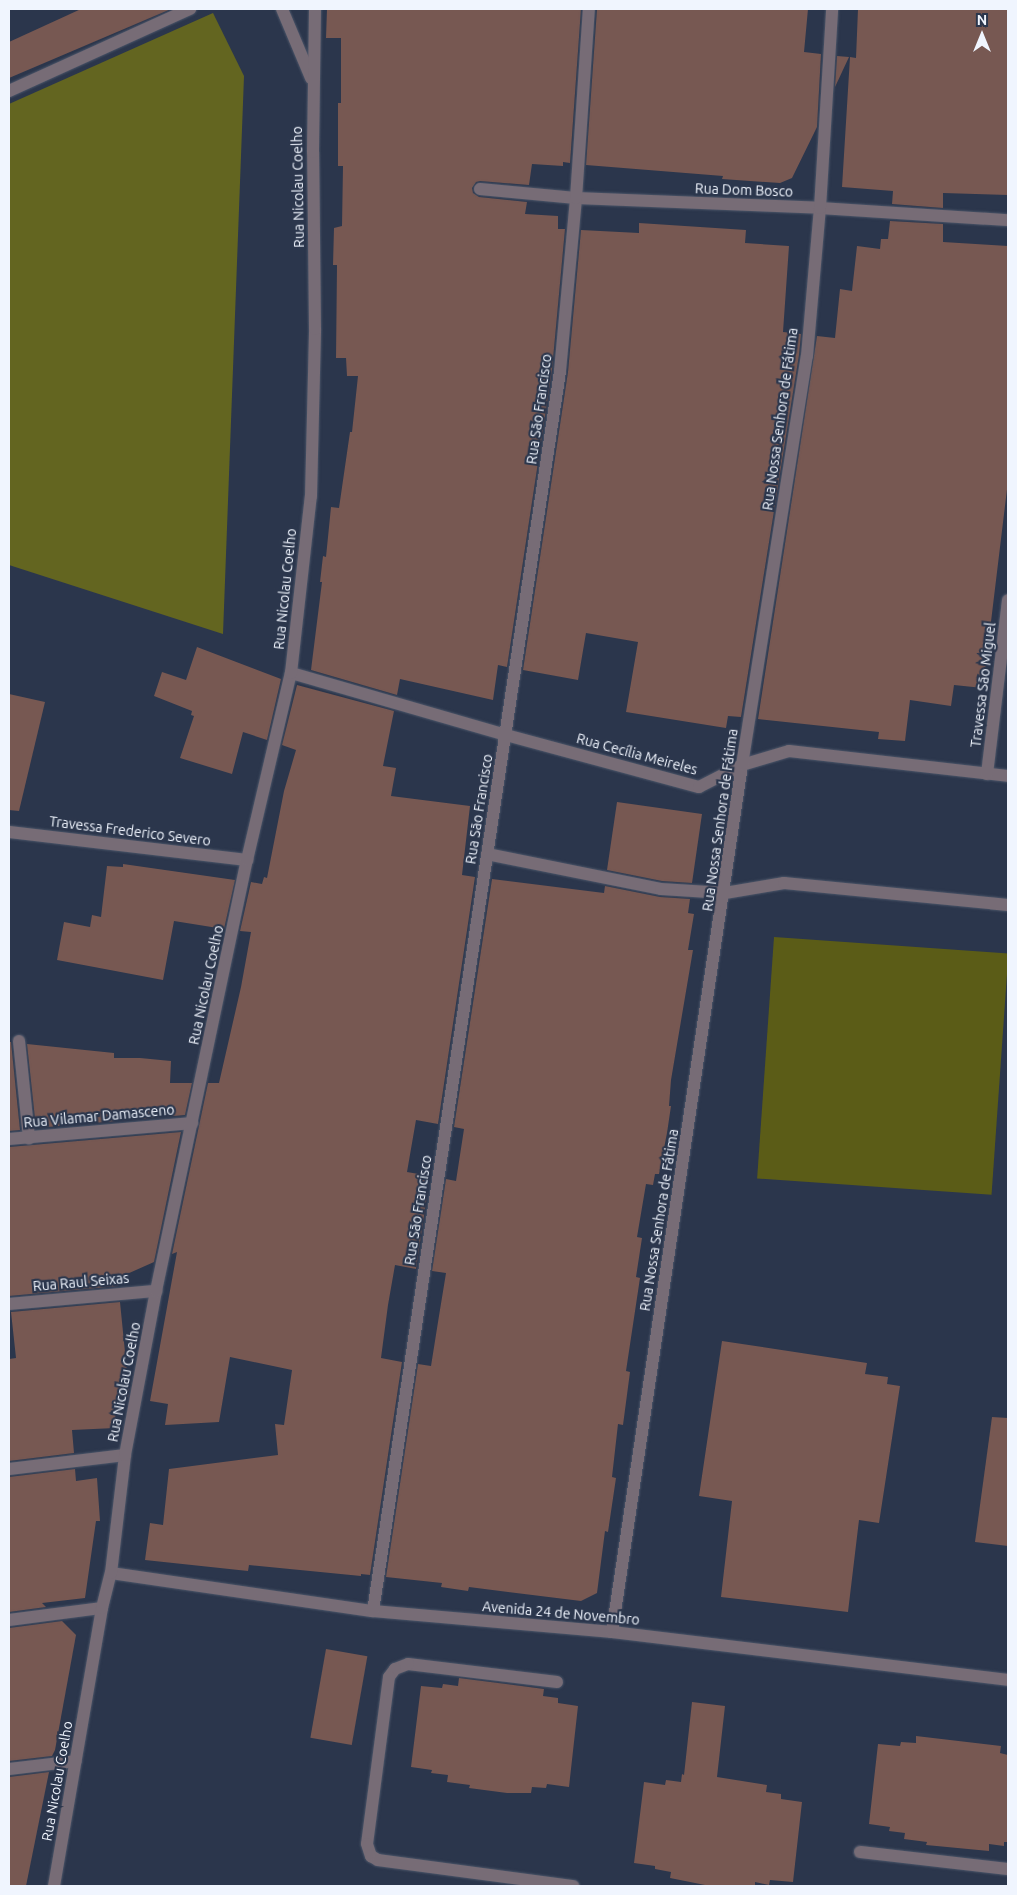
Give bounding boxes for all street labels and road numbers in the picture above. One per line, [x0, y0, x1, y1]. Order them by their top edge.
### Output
street label: Rua Nicolau Coelho [289, 126, 307, 248]
street label: Rua Dom Bosco [695, 180, 793, 200]
street label: Rua Nossa Senhora de Fátima [759, 327, 801, 511]
street label: Rua São Francisco [523, 353, 555, 465]
street label: Rua Nicolau Coelho [270, 528, 300, 650]
street label: Travessa São Miguel [967, 622, 999, 748]
street label: Rua Nossa Senhora de Fátima [699, 728, 741, 912]
street label: Rua Cecília Meireles [575, 730, 699, 778]
street label: Rua São Francisco [462, 753, 496, 865]
street label: Travessa Frederico Severo [48, 813, 212, 849]
street label: Rua Nicolau Coelho [185, 924, 227, 1046]
street label: Rua Vilamar Damasceno [23, 1101, 175, 1131]
street label: Rua Nossa Senhora de Fátima [636, 1128, 682, 1312]
street label: Rua São Francisco [401, 1154, 435, 1266]
street label: Rua Raul Seixas [32, 1269, 130, 1295]
street label: Rua Nicolau Coelho [104, 1321, 144, 1443]
street label: Avenida 24 de Novembro [482, 1598, 640, 1628]
street label: Rua Nicolau Coelho [38, 1720, 76, 1842]

